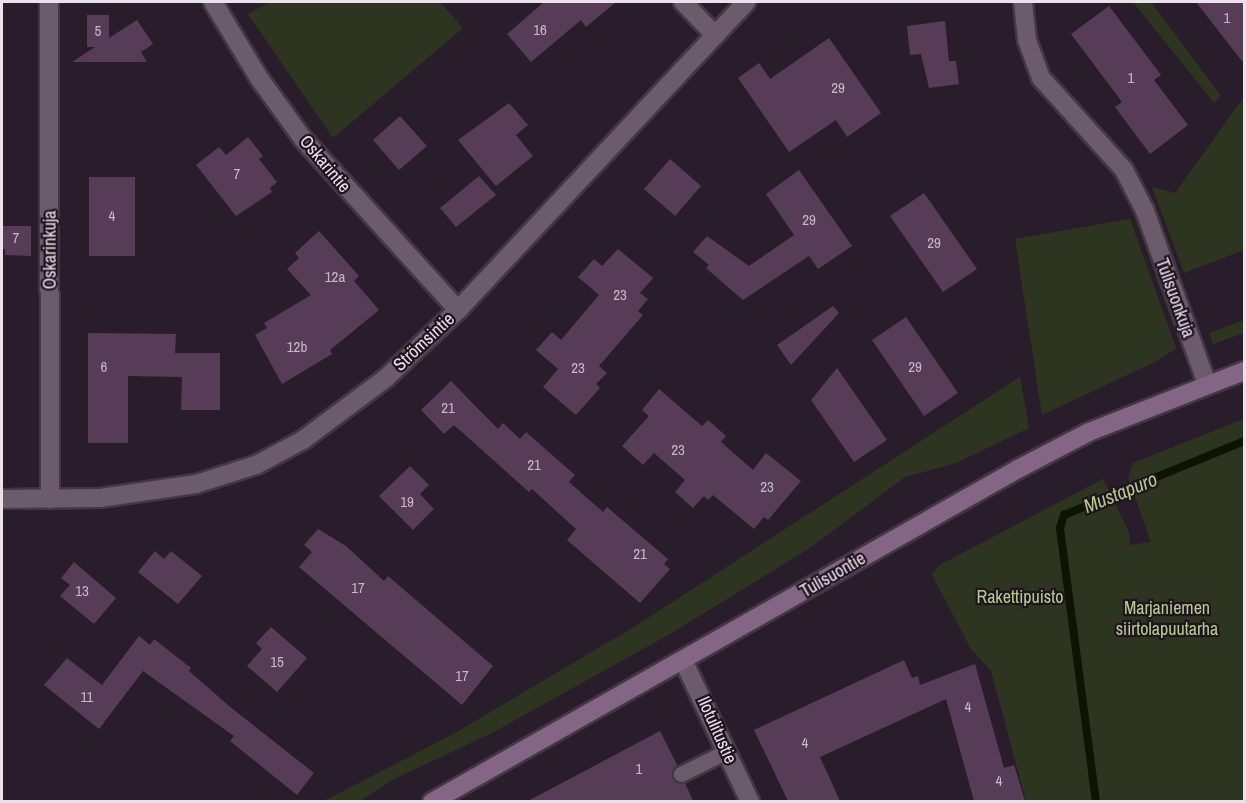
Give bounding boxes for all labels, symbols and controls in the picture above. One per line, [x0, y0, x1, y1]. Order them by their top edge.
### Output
house number: 1 [1224, 9, 1230, 27]
house number: 16 [533, 21, 547, 39]
house number: 5 [95, 22, 101, 40]
house number: 1 [1128, 69, 1134, 87]
house number: 29 [831, 79, 845, 97]
street label: Oskarintie [295, 131, 355, 197]
house number: 7 [234, 165, 240, 183]
house number: 4 [109, 207, 115, 225]
street label: Oskarinkuja [39, 211, 61, 289]
house number: 29 [802, 211, 816, 229]
house number: 7 [13, 229, 19, 247]
house number: 29 [927, 234, 941, 252]
street label: Tulisuonkuja [1151, 256, 1199, 340]
house number: 12a [325, 268, 345, 286]
house number: 23 [613, 286, 627, 304]
street label: Strömsintie [389, 308, 459, 376]
house number: 12b [287, 338, 307, 356]
house number: 6 [101, 358, 107, 376]
house number: 29 [908, 358, 922, 376]
house number: 23 [571, 359, 585, 377]
house number: 21 [441, 399, 455, 417]
house number: 23 [671, 441, 685, 459]
house number: 21 [527, 456, 541, 474]
water label: Mustapuro [1080, 466, 1160, 518]
house number: 23 [760, 478, 774, 496]
house number: 19 [400, 493, 414, 511]
house number: 21 [633, 545, 647, 563]
street label: Tulisuontie [797, 548, 869, 602]
house number: 17 [351, 579, 365, 597]
house number: 13 [75, 582, 89, 600]
park label: Rakettipuisto [977, 586, 1063, 608]
park label: Marjaniemen siirtolapuutarha [1116, 598, 1218, 640]
house number: 15 [270, 653, 284, 671]
house number: 17 [455, 667, 469, 685]
house number: 11 [81, 688, 93, 706]
street label: Ilotulitustie [693, 693, 741, 767]
house number: 4 [965, 698, 971, 716]
house number: 4 [802, 734, 808, 752]
house number: 1 [636, 760, 642, 778]
house number: 4 [996, 772, 1002, 790]

